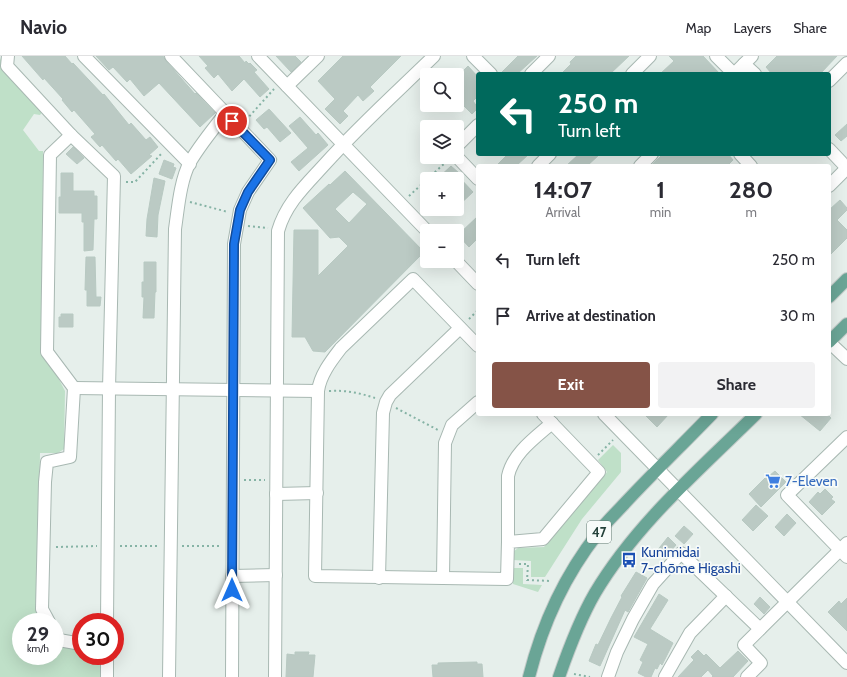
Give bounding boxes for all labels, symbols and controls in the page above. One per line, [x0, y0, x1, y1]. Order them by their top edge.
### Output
text: Navio [20, 16, 67, 39]
text: Map [686, 19, 711, 37]
text: Layers [733, 19, 771, 37]
text: Share [793, 19, 827, 37]
map controls [420, 68, 464, 268]
button: search [420, 68, 464, 112]
text: 250 m [558, 86, 638, 120]
icon: left [492, 88, 544, 140]
pin [215, 104, 249, 138]
icon: arrive [221, 110, 243, 132]
button: layers [420, 120, 464, 164]
text: Turn left [558, 120, 621, 142]
button: + [420, 172, 464, 216]
text: 14:07 [534, 175, 592, 204]
text: 1 [656, 175, 665, 204]
text: 280 [729, 175, 773, 204]
text: Arrival [546, 204, 580, 220]
text: min [650, 204, 671, 220]
text: m [745, 204, 757, 220]
button: − [420, 224, 464, 268]
icon: left [492, 249, 514, 271]
text: Turn left [526, 251, 580, 269]
text: 250 m [772, 251, 815, 269]
icon: arrive [492, 305, 514, 327]
text: Arrive at destination [526, 307, 656, 325]
text: 30 m [780, 307, 815, 325]
button: Exit [492, 362, 650, 408]
button: Share [658, 362, 815, 408]
supermarket icon: 7-Eleven [764, 472, 782, 490]
place label: 7-Eleven [785, 472, 838, 490]
road number: 47 [587, 521, 611, 543]
place label: Kunimidai 7-chōme Higashi [641, 543, 741, 577]
bus stop icon: Kunimidai 7-chōme Higashi [620, 551, 638, 569]
position arrow [211, 569, 253, 611]
speed limit sign: 30 [72, 613, 124, 665]
text: 29 [27, 622, 49, 646]
text: km/h [27, 642, 49, 655]

